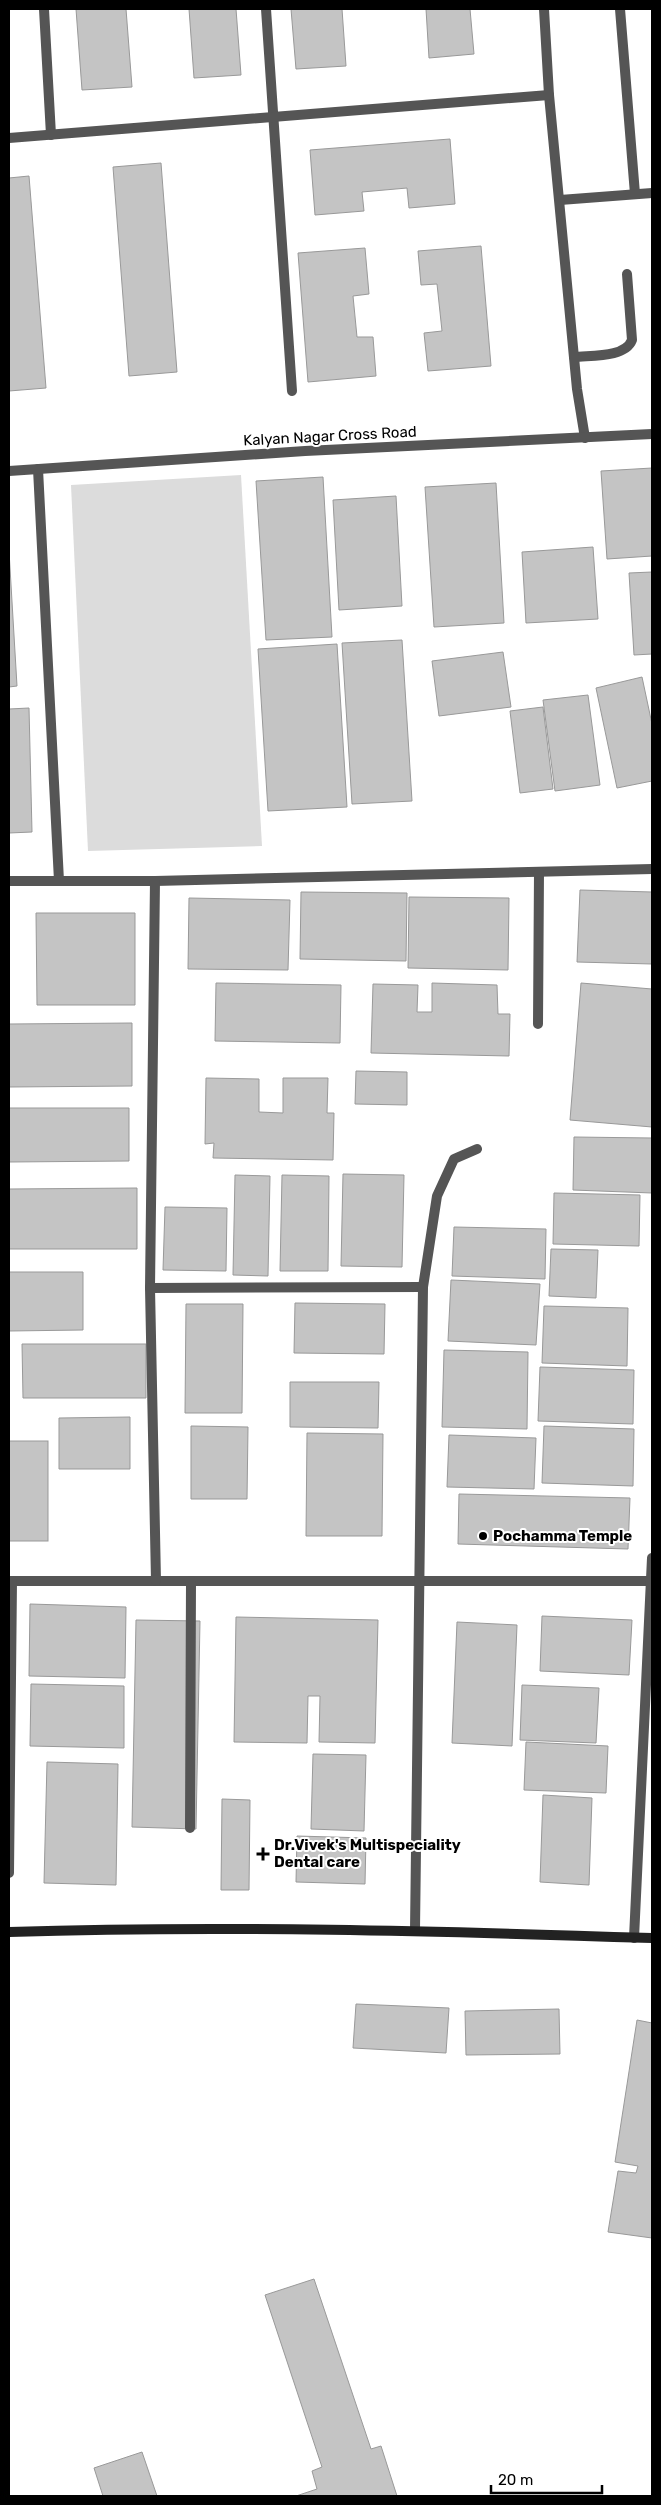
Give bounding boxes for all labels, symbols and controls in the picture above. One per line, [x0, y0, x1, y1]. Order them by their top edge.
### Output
street label: Kalyan Nagar Cross Road [243, 422, 417, 450]
place label: Pochamma Temple [493, 1527, 632, 1545]
marker: Pochamma Temple [477, 1530, 489, 1542]
place label: Dr.Vivek's Multispeciality Dental care [274, 1836, 461, 1871]
marker: Dr.Vivek's Multispeciality Dental care [256, 1847, 270, 1861]
scale bar [491, 2462, 602, 2494]
text: 20 m [498, 2471, 533, 2489]

